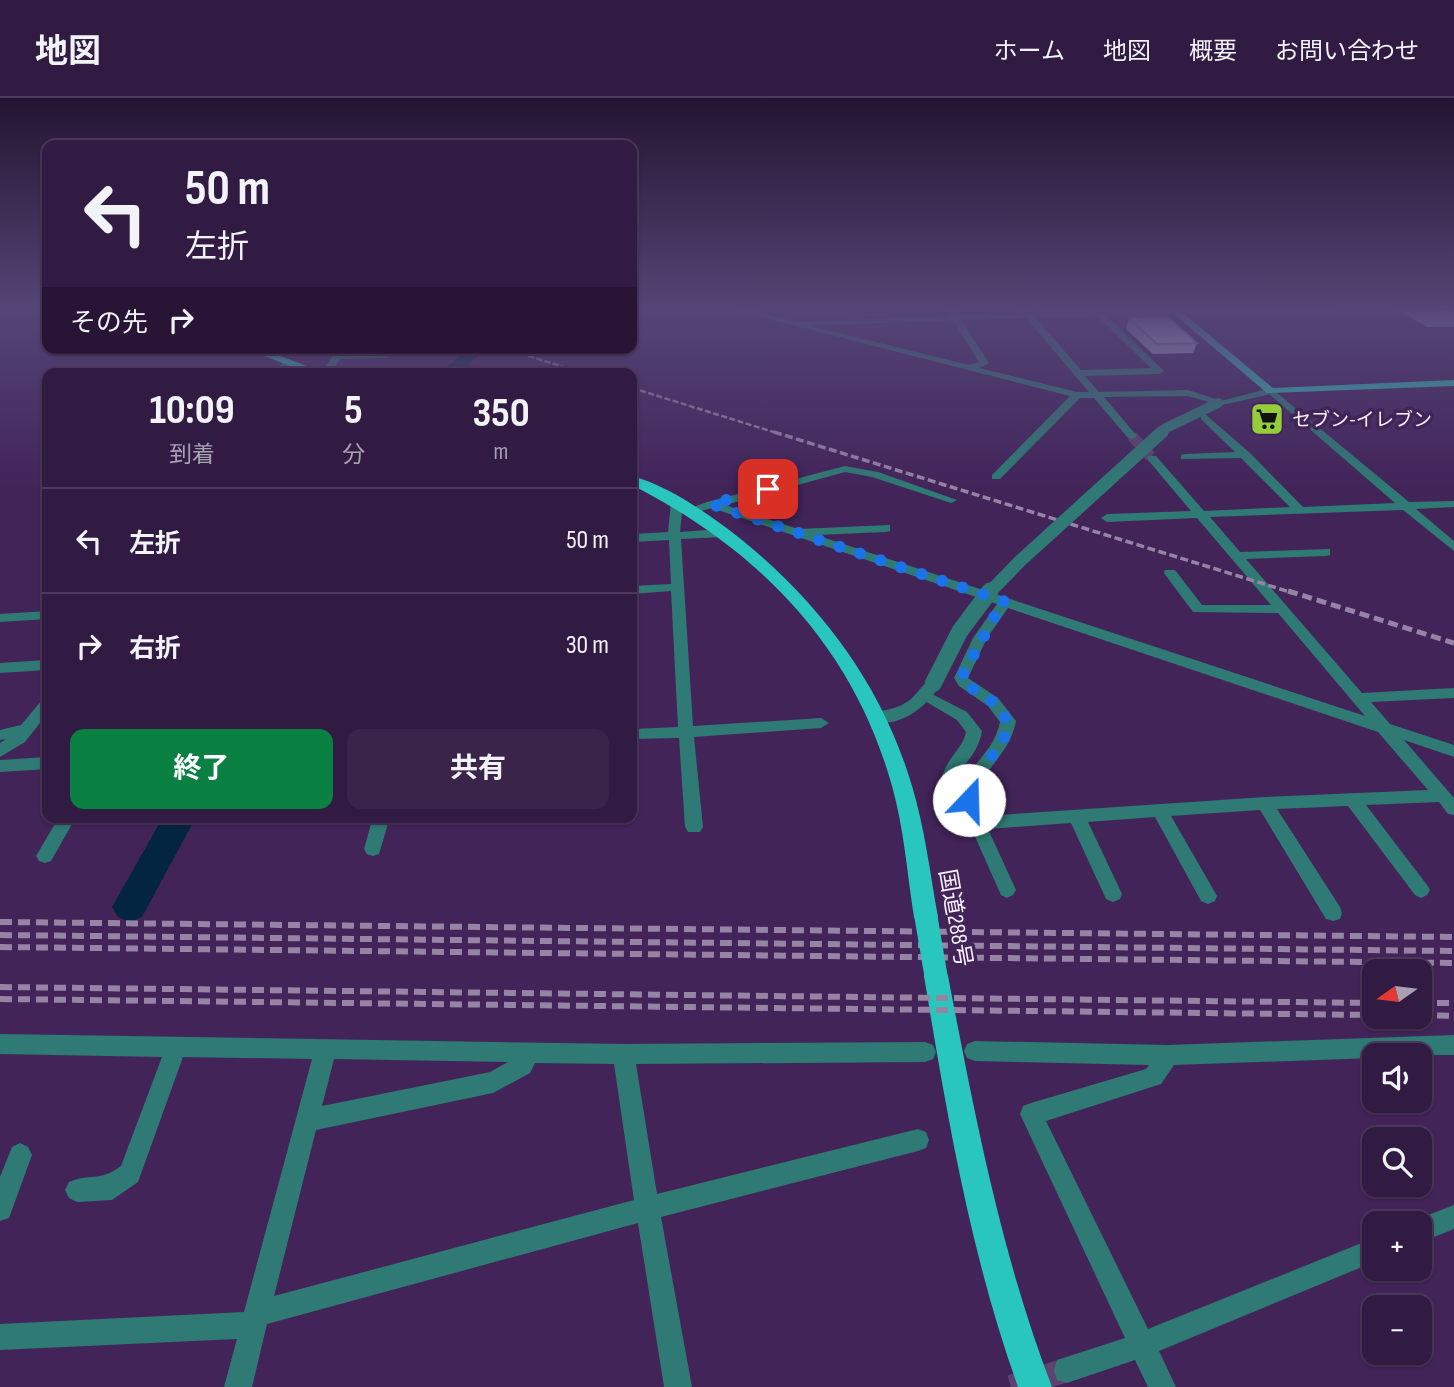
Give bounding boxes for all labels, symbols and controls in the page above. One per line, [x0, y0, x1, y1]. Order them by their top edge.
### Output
text: 地図 [35, 32, 101, 72]
text: ホーム [994, 37, 1065, 66]
text: 地図 [1103, 37, 1151, 66]
text: 概要 [1189, 37, 1237, 66]
text: お問い合わせ [1275, 37, 1419, 66]
text: 50 m [185, 160, 270, 219]
icon: left [70, 168, 161, 259]
text: 左折 [185, 228, 249, 267]
icon: right [162, 301, 200, 339]
text: その先 [70, 308, 148, 339]
text: 10:09 [149, 385, 235, 436]
text: 5 [344, 385, 363, 436]
text: 350 [472, 388, 530, 439]
supermarket icon: セブン-イレブン [1248, 400, 1286, 438]
place label: セブン-イレブン [1292, 409, 1432, 432]
text: m [494, 438, 508, 466]
text: 到着 [169, 441, 215, 469]
text: 分 [342, 441, 365, 469]
pin [738, 459, 798, 519]
icon: arrive [749, 470, 787, 508]
icon: left [70, 522, 108, 560]
text: 50 m [566, 525, 609, 556]
text: 左折 [129, 529, 181, 560]
icon: right [70, 627, 108, 665]
text: 30 m [566, 630, 609, 661]
text: 右折 [129, 634, 181, 665]
button: 終了 [70, 729, 333, 809]
button: 共有 [347, 729, 609, 809]
position arrow [932, 763, 1006, 837]
street label: 国道288号 [933, 867, 977, 969]
north arrow [1362, 959, 1432, 1029]
map controls [1362, 959, 1432, 1365]
button: sound [1362, 1043, 1432, 1113]
button: search [1362, 1127, 1432, 1197]
button: + [1362, 1211, 1432, 1281]
button: − [1362, 1295, 1432, 1365]

